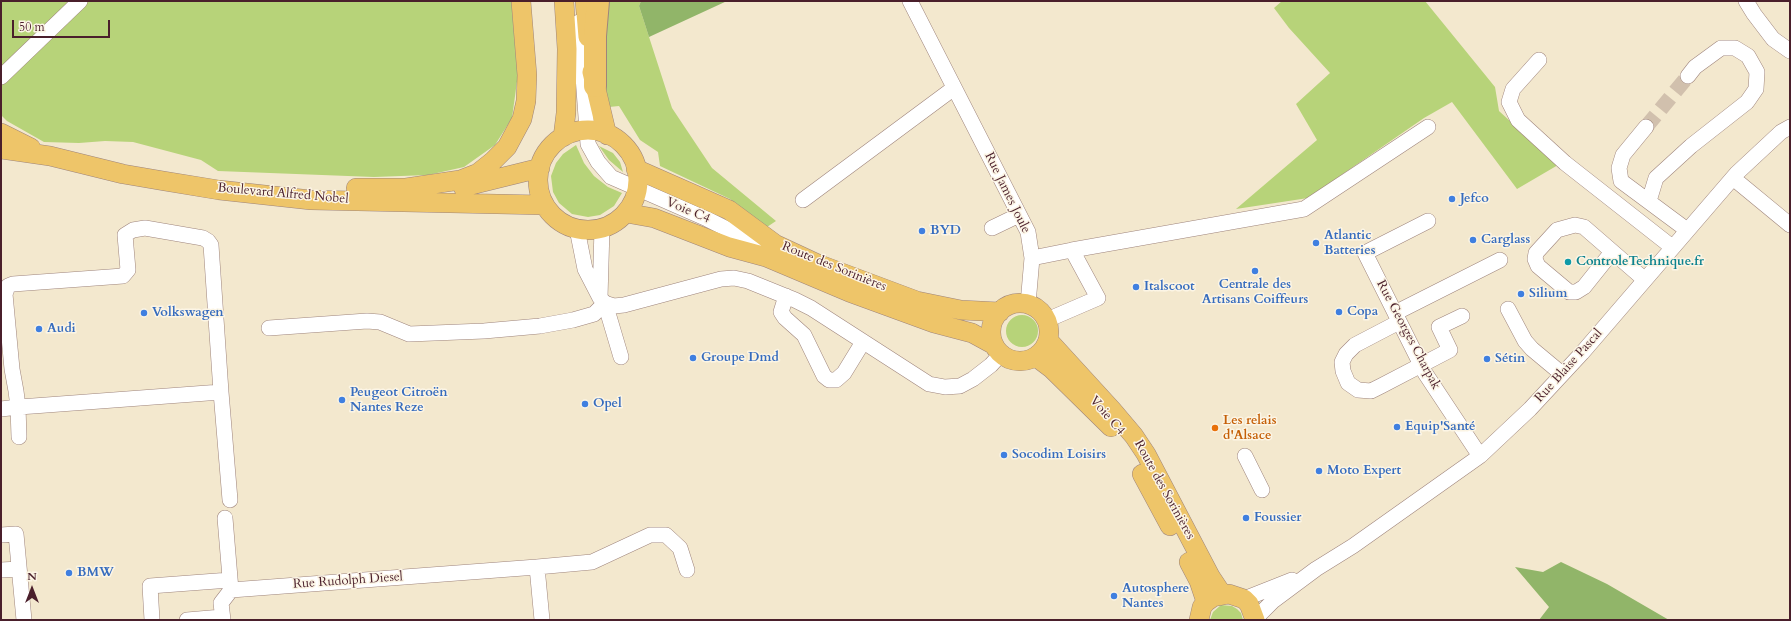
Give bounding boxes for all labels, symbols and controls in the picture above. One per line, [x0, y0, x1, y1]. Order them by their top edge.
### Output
scale bar [14, 12, 112, 38]
text: 50 m [19, 19, 45, 35]
street label: Rue James Joule [981, 150, 1033, 236]
street label: Boulevard Alfred Nobel [217, 181, 349, 207]
place label: Jefco [1460, 191, 1489, 207]
marker: Jefco [1447, 194, 1457, 204]
street label: Voie C4 [664, 195, 712, 227]
place label: BYD [930, 223, 961, 239]
marker: BYD [917, 226, 927, 236]
place label: Atlantic Batteries [1324, 228, 1375, 259]
place label: Carglass [1481, 232, 1530, 248]
marker: Carglass [1468, 235, 1478, 245]
marker: Atlantic Batteries [1311, 238, 1321, 248]
street label: Route des Sorinières [780, 239, 888, 295]
place label: ControleTechnique.fr [1576, 254, 1704, 270]
marker: ControleTechnique.fr [1563, 257, 1573, 267]
marker: Centrale des Artisans Coiffeurs [1250, 266, 1260, 276]
place label: Centrale des Artisans Coiffeurs [1202, 277, 1308, 308]
street label: Rue Georges Charpak [1373, 278, 1443, 392]
place label: Italscoot [1144, 279, 1195, 295]
marker: Italscoot [1131, 282, 1141, 292]
place label: Silium [1529, 286, 1568, 302]
marker: Silium [1516, 289, 1526, 299]
place label: Copa [1347, 304, 1378, 320]
place label: Volkswagen [152, 305, 224, 321]
marker: Copa [1334, 307, 1344, 317]
marker: Volkswagen [139, 308, 149, 318]
place label: Audi [47, 321, 76, 337]
marker: Audi [34, 324, 44, 334]
street label: Rue Blaise Pascal [1532, 326, 1606, 406]
place label: Groupe Dmd [701, 350, 779, 366]
place label: Sétin [1495, 351, 1525, 367]
marker: Groupe Dmd [688, 353, 698, 363]
marker: Sétin [1482, 354, 1492, 364]
place label: Peugeot Citroën Nantes Reze [350, 385, 448, 416]
street label: Voie C4 [1086, 393, 1128, 439]
marker: Peugeot Citroën Nantes Reze [337, 395, 347, 405]
place label: Opel [593, 396, 622, 412]
marker: Opel [580, 399, 590, 409]
place label: Les relais d'Alsace [1223, 413, 1277, 444]
place label: Equip'Santé [1405, 419, 1476, 435]
marker: Equip'Santé [1392, 422, 1402, 432]
marker: Les relais d'Alsace [1210, 423, 1220, 433]
street label: Route des Sorinières [1130, 438, 1198, 542]
place label: Socodim Loisirs [1012, 447, 1106, 463]
marker: Socodim Loisirs [999, 450, 1009, 460]
place label: Moto Expert [1327, 463, 1401, 479]
marker: Moto Expert [1314, 466, 1324, 476]
place label: Foussier [1254, 510, 1301, 526]
marker: Foussier [1241, 513, 1251, 523]
place label: BMW [77, 565, 114, 581]
marker: BMW [64, 568, 74, 578]
north arrow [12, 569, 52, 609]
text: N [27, 569, 37, 584]
street label: Rue Rudolph Diesel [293, 569, 403, 593]
place label: Autosphere Nantes [1122, 581, 1189, 612]
marker: Autosphere Nantes [1109, 591, 1119, 601]

